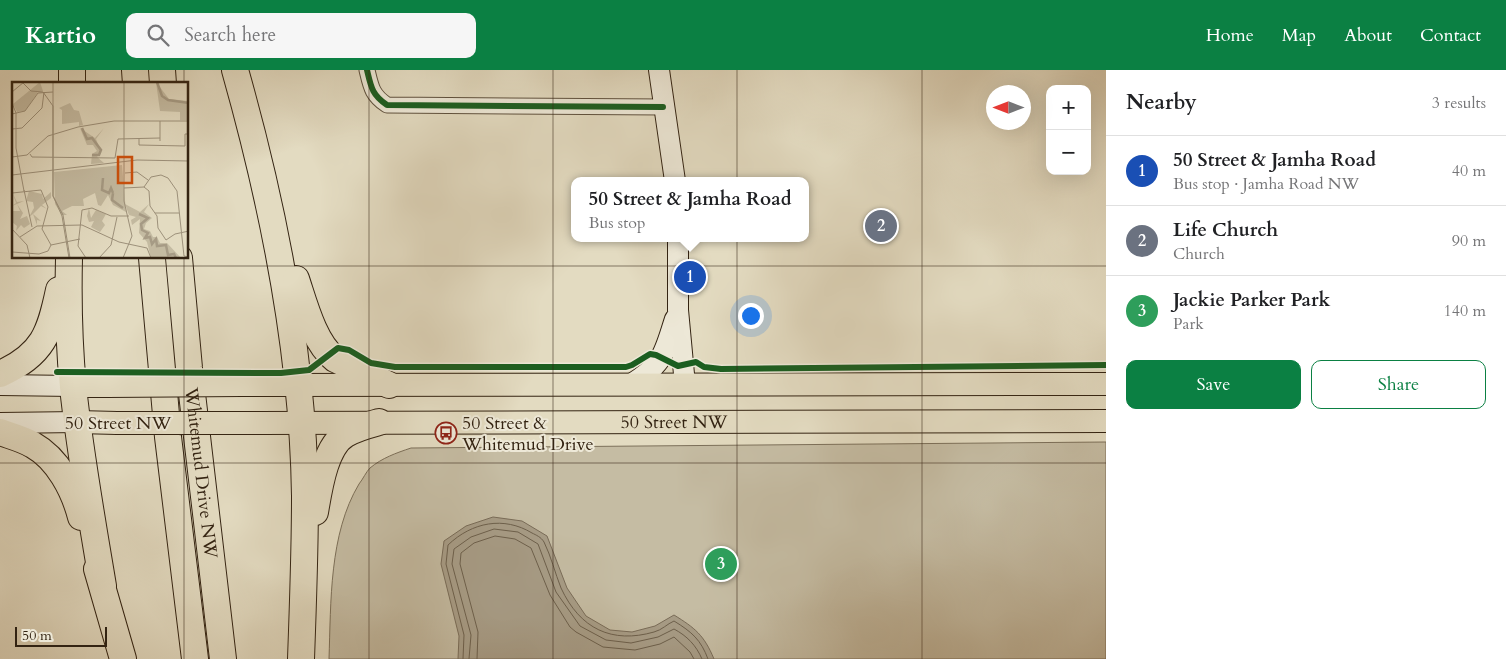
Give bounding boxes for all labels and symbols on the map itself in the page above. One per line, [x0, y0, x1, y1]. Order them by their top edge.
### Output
inset map [12, 82, 189, 259]
north arrow [986, 85, 1031, 130]
pin: 2 [865, 207, 897, 245]
pin: 1 [674, 258, 706, 296]
your location [738, 303, 764, 329]
street label: Whitemud Drive NW [179, 385, 224, 560]
street label: 50 Street NW [621, 409, 728, 435]
street label: 50 Street NW [65, 411, 171, 436]
place label: 50 Street & Whitemud Drive [461, 411, 594, 457]
bus stop icon: 50 Street & Whitemud Drive [434, 421, 458, 445]
pin: 3 [705, 545, 737, 583]
scale bar [15, 624, 108, 647]

